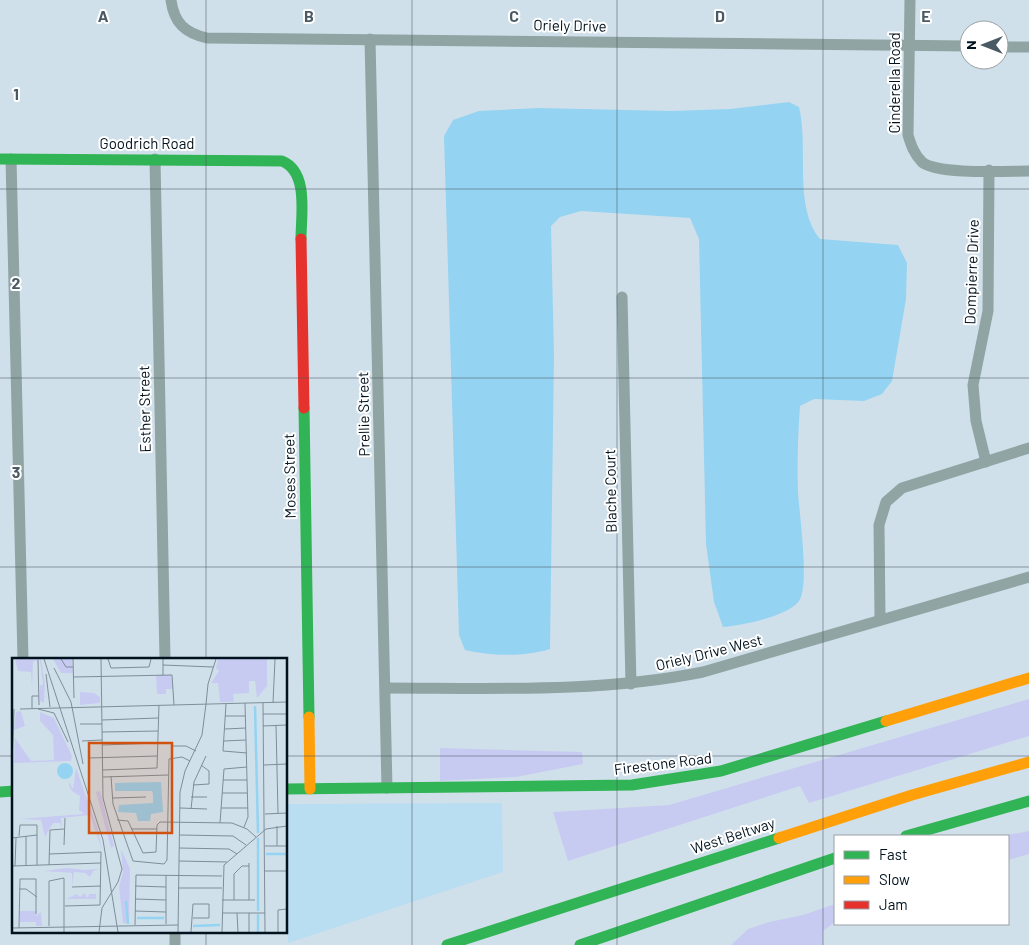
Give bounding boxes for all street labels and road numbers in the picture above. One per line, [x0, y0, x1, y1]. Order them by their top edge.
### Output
street label: Oriely Drive [533, 15, 607, 35]
street label: Cinderella Road [885, 32, 903, 134]
street label: Goodrich Road [99, 134, 195, 152]
street label: Dompierre Drive [960, 219, 982, 325]
street label: Esther Street [134, 365, 154, 453]
street label: Prellie Street [353, 371, 373, 457]
street label: Moses Street [279, 433, 299, 519]
street label: Blache Court [600, 449, 620, 533]
street label: Oriely Drive West [654, 630, 764, 674]
street label: Firestone Road [613, 748, 713, 778]
street label: West Beltway [688, 813, 777, 857]

